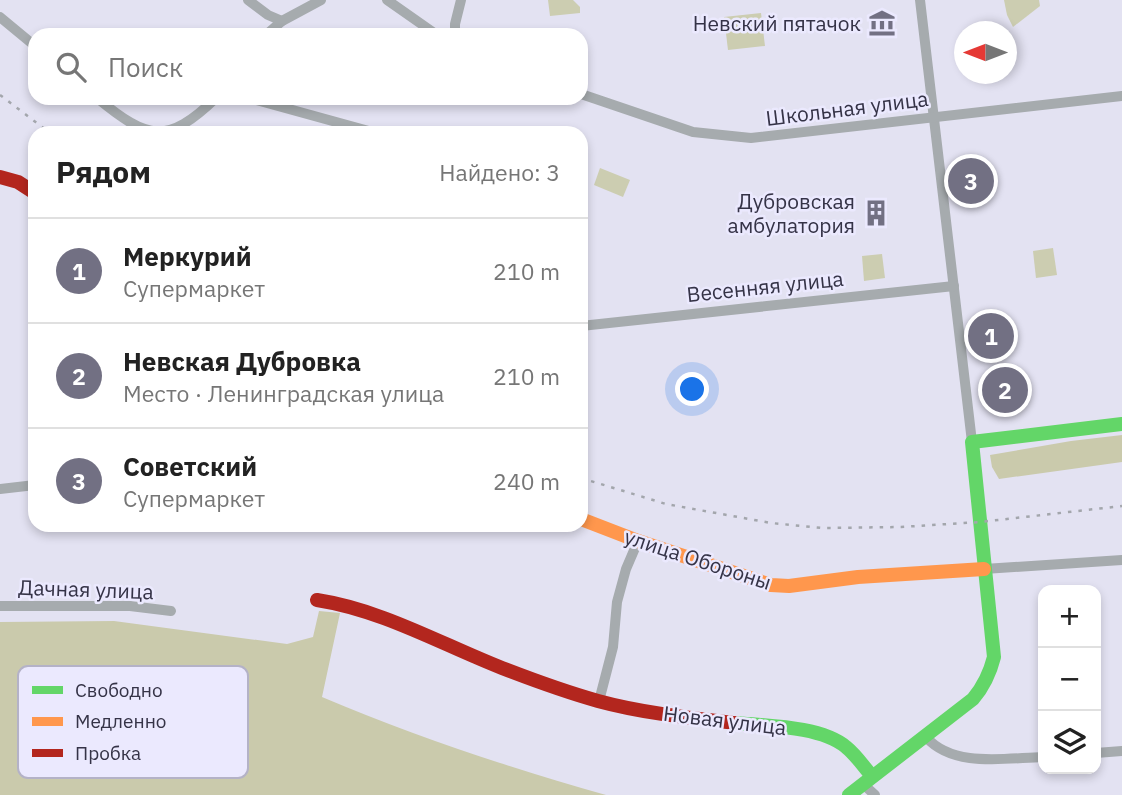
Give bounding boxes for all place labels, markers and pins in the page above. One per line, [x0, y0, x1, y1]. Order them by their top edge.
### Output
museum icon: Невский пятачок [867, 8, 897, 38]
place label: Невский пятачок [693, 9, 861, 37]
pin: 3 [948, 155, 994, 207]
place label: Дубровская амбулатория [727, 187, 855, 239]
building icon: Дубровская амбулатория [861, 198, 891, 228]
pin: 1 [968, 310, 1014, 362]
pin: 2 [982, 364, 1028, 416]

